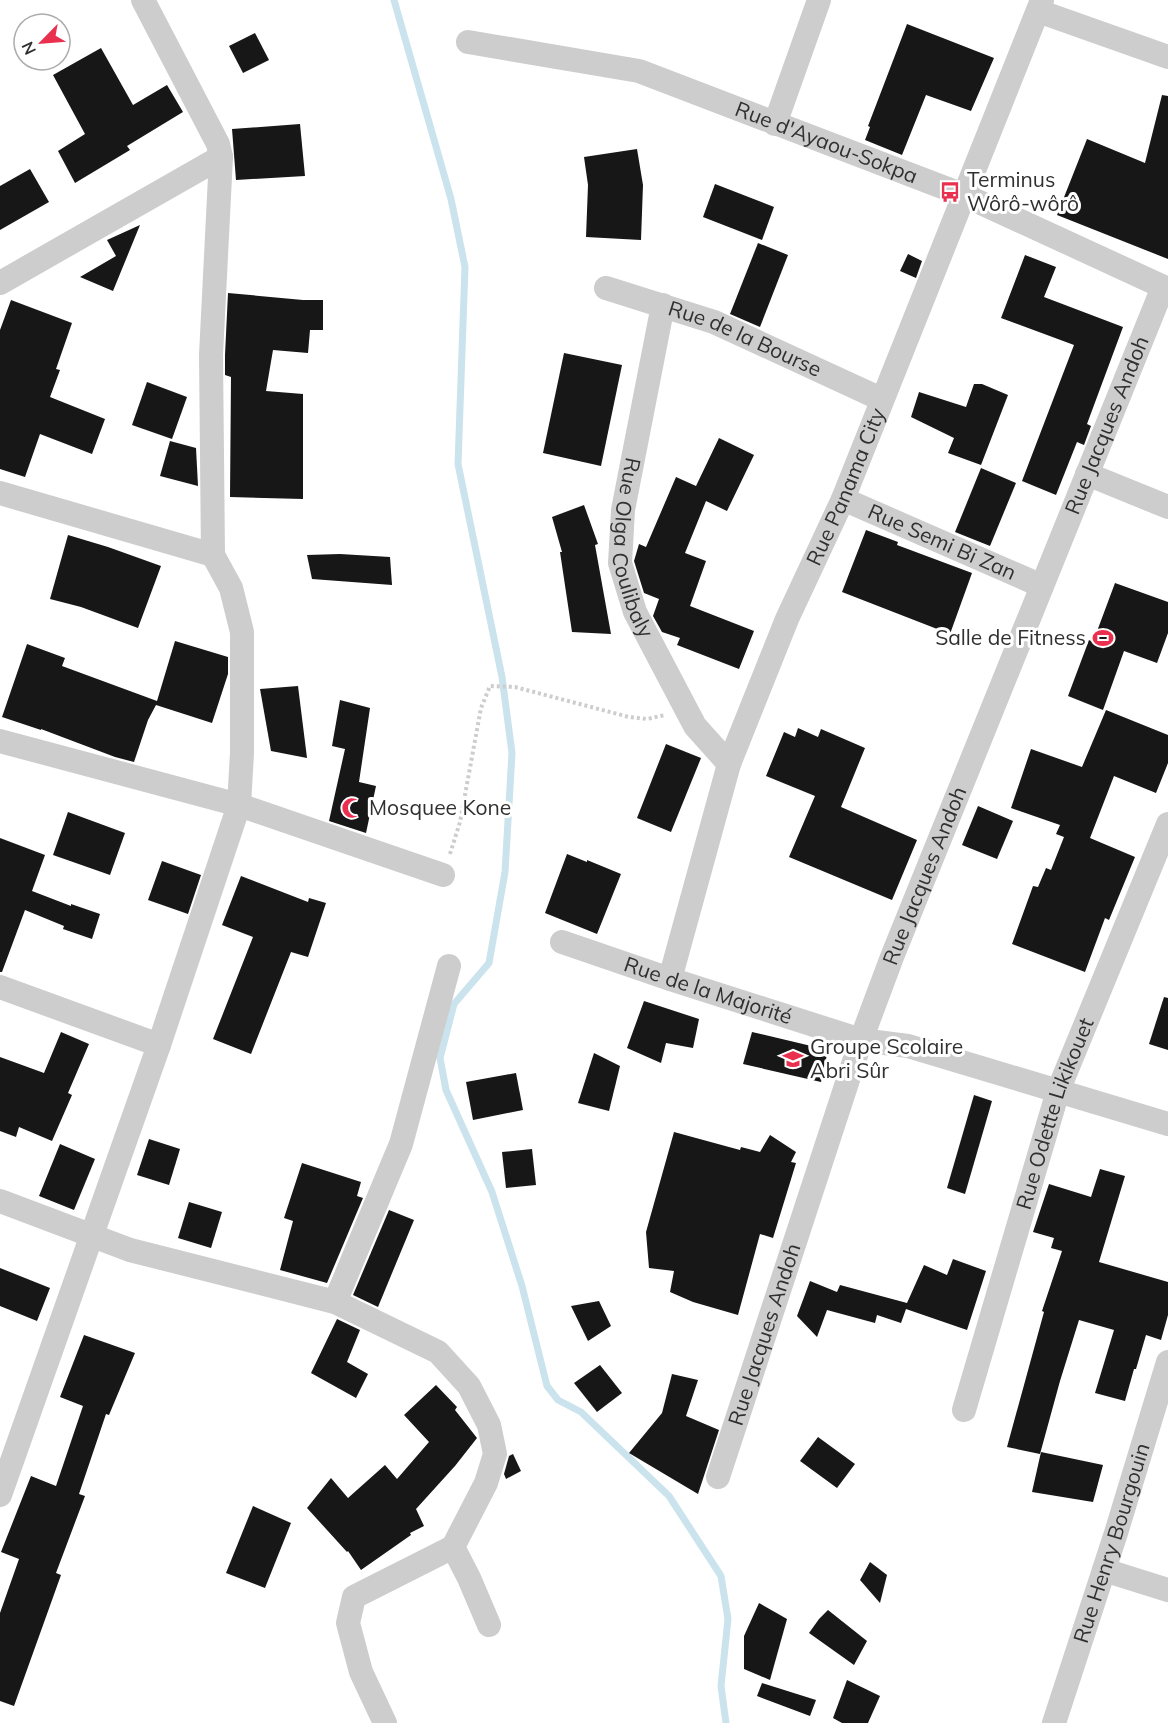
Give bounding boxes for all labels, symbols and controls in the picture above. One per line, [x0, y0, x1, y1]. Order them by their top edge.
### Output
north arrow [12, 12, 72, 72]
text: N [17, 39, 40, 58]
street label: Rue d'Ayaou-Sokpa [732, 95, 922, 188]
place label: Terminus Wôrô-wôrô [967, 166, 1079, 216]
bus stop icon: Terminus Wôrô-wôrô [938, 180, 962, 204]
street label: Rue de la Bourse [665, 294, 826, 382]
street label: Rue Jacques Andoh [1058, 332, 1154, 518]
street label: Rue Panama City [800, 404, 890, 569]
street label: Rue Olga Coulibaly [608, 455, 660, 642]
street label: Rue Semi Bi Zan [864, 498, 1020, 585]
place label: Salle de Fitness [935, 624, 1086, 650]
sports icon: Salle de Fitness [1091, 626, 1115, 650]
street label: Rue Jacques Andoh [876, 782, 972, 968]
place label: Mosquee Kone [369, 794, 511, 820]
mosque icon: Mosquee Kone [340, 796, 364, 820]
street label: Rue de la Majorité [621, 950, 796, 1029]
street label: Rue Odette Likikouet [1010, 1014, 1099, 1212]
place label: Groupe Scolaire Abri Sûr [810, 1033, 963, 1083]
school or university icon: Groupe Scolaire Abri Sûr [781, 1047, 805, 1071]
street label: Rue Jacques Andoh [722, 1240, 806, 1428]
street label: Rue Henry Bourgouin [1067, 1440, 1155, 1646]

